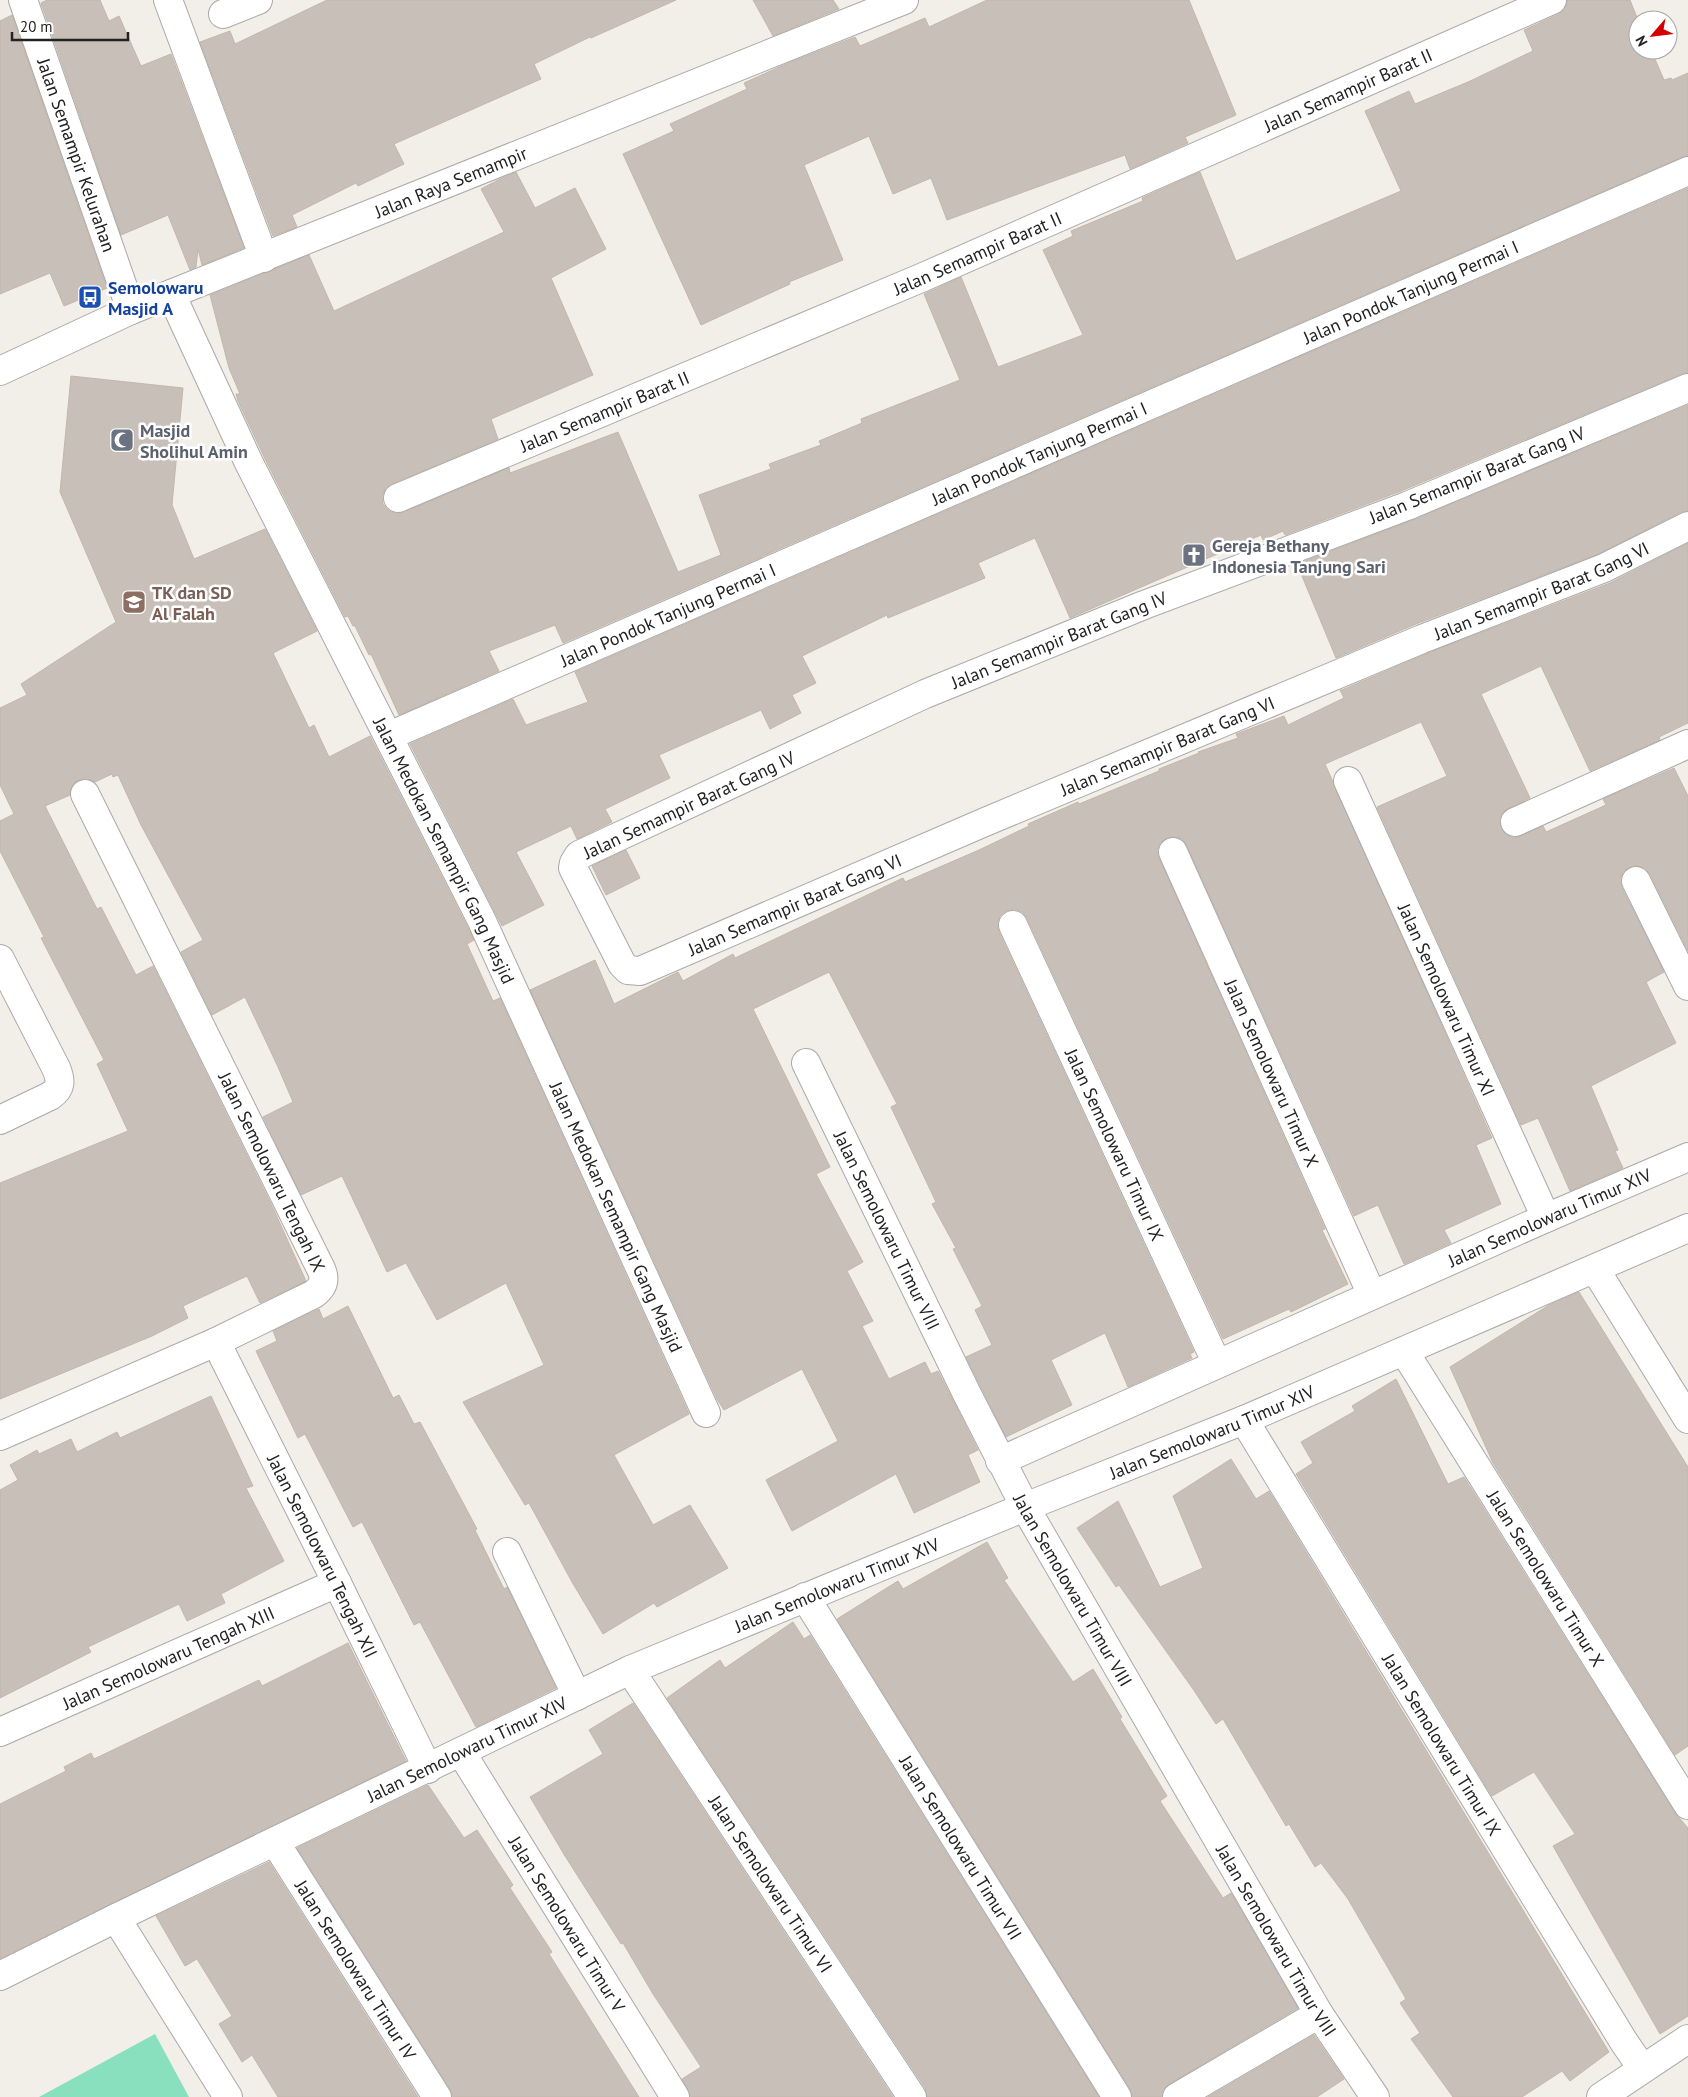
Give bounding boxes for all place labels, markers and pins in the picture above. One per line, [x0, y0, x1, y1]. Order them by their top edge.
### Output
place label: Semolowaru Masjid A [108, 276, 204, 320]
bus stop icon: Semolowaru Masjid A [77, 284, 103, 310]
place label: Masjid Sholihul Amin [140, 419, 248, 463]
mosque icon: Masjid Sholihul Amin [109, 427, 135, 453]
place label: Gereja Bethany Indonesia Tanjung Sari [1212, 534, 1386, 578]
church icon: Gereja Bethany Indonesia Tanjung Sari [1181, 542, 1207, 568]
place label: TK dan SD Al Falah [152, 581, 232, 625]
school or university icon: TK dan SD Al Falah [121, 589, 147, 615]

